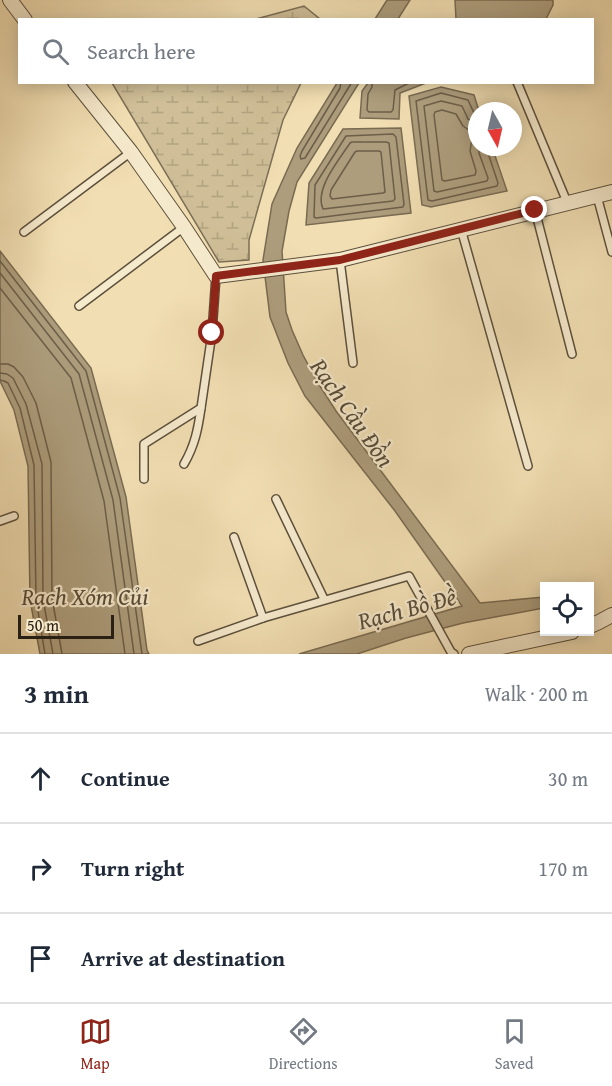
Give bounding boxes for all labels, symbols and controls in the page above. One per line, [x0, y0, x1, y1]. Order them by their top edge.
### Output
search box [18, 18, 594, 84]
icon: search [39, 35, 72, 68]
text: Search here [87, 35, 196, 67]
north arrow [468, 102, 522, 156]
route end [521, 196, 547, 222]
route start [198, 319, 224, 345]
water label: Rạch Cầu Đồn [301, 350, 403, 474]
water label: Rạch Xóm Củi [20, 579, 149, 614]
water label: Rạch Bồ Đề [353, 579, 460, 639]
map controls [540, 582, 594, 636]
button: locate [540, 582, 594, 636]
scale bar [18, 612, 114, 640]
text: 50 m [27, 613, 59, 637]
text: 3 min [24, 674, 89, 713]
text: Walk · 200 m [485, 679, 588, 708]
icon: ahead [24, 762, 57, 795]
text: Continue [81, 762, 170, 794]
text: 30 m [548, 764, 588, 793]
icon: right [24, 852, 57, 885]
text: Turn right [81, 852, 184, 884]
text: 170 m [538, 854, 588, 883]
icon: arrive [24, 942, 57, 975]
text: Arrive at destination [81, 942, 285, 974]
tab: Map [79, 1015, 112, 1075]
tab: Directions [269, 1015, 338, 1075]
tab: Saved [495, 1015, 533, 1075]

